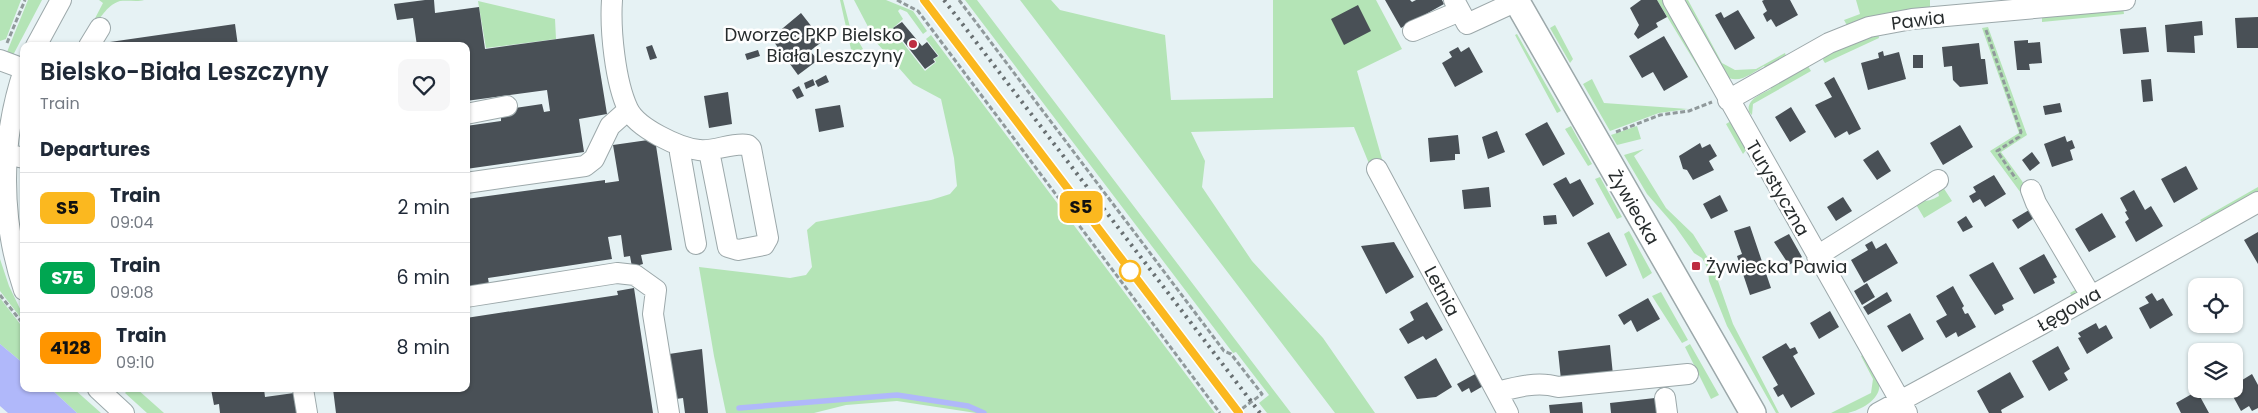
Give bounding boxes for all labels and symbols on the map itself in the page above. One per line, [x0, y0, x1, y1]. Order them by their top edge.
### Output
street label: Pawia [1890, 4, 1946, 36]
place label: Dworzec PKP Bielsko Biała Leszczyny [725, 22, 903, 68]
marker: Dworzec PKP Bielsko Biała Leszczyny [907, 38, 919, 50]
street label: Turystyczna [1740, 135, 1816, 241]
street label: Żywiecka [1603, 165, 1665, 249]
line badge: S5 [1058, 191, 1104, 223]
place label: Żywiecka Pawia [1706, 254, 1847, 279]
unlabelled marker [1119, 260, 1141, 282]
marker: Żywiecka Pawia [1690, 260, 1702, 272]
street label: Letnia [1418, 261, 1466, 321]
street label: Łęgowa [2033, 281, 2105, 337]

